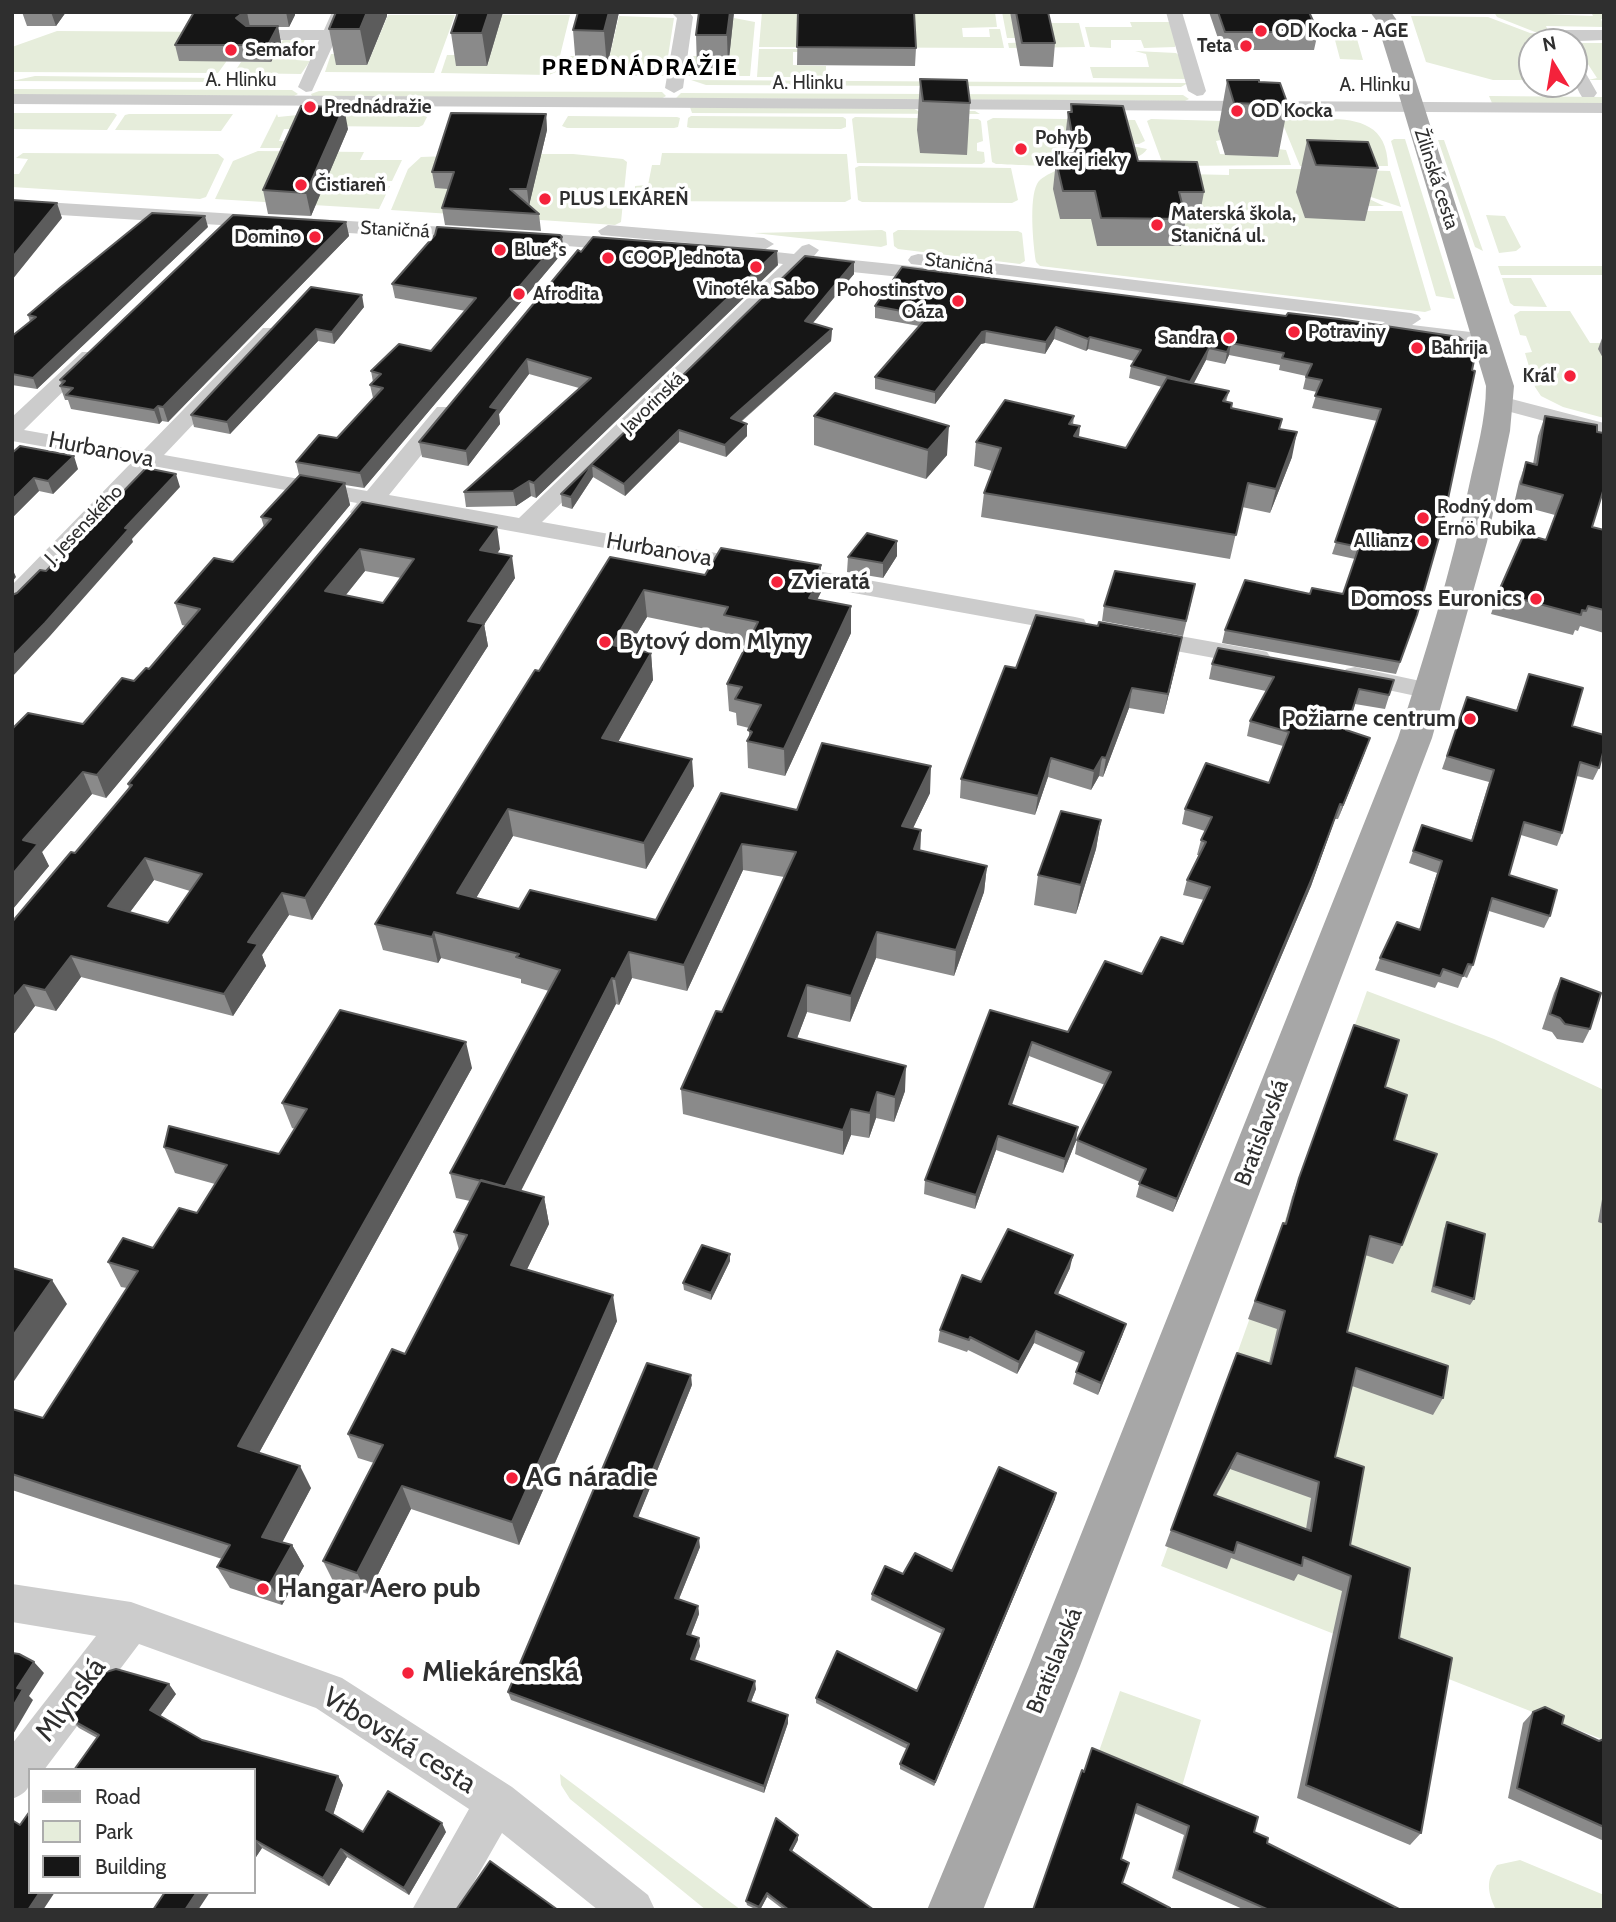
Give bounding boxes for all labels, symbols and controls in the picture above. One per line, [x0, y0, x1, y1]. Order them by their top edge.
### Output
place label: OD Kocka - AGE [1275, 20, 1408, 42]
marker: OD Kocka - AGE [1253, 23, 1269, 39]
north arrow [1518, 28, 1588, 98]
text: N [1540, 31, 1558, 56]
place label: Teta [1197, 35, 1232, 57]
marker: Teta [1238, 38, 1254, 54]
place label: Semafor [245, 39, 315, 61]
marker: Semafor [223, 42, 239, 58]
district label: PREDNÁDRAŽIE [543, 54, 737, 82]
street label: A. Hlinku [206, 69, 276, 91]
street label: A. Hlinku [773, 72, 843, 94]
street label: A. Hlinku [1340, 74, 1410, 96]
place label: Prednádražie [324, 96, 432, 118]
marker: Prednádražie [302, 99, 318, 115]
place label: OD Kocka [1251, 100, 1333, 122]
marker: OD Kocka [1229, 103, 1245, 119]
street label: Žilinská cesta [1409, 126, 1463, 232]
place label: Pohyb veľkej rieky [1035, 127, 1127, 171]
marker: Pohyb veľkej rieky [1013, 141, 1029, 157]
place label: Čistiareň [315, 174, 386, 196]
marker: Čistiareň [293, 177, 309, 193]
place label: PLUS LEKÁREŇ [559, 188, 689, 210]
marker: PLUS LEKÁREŇ [537, 191, 553, 207]
place label: Materská škola, Staničná ul. [1171, 203, 1296, 247]
street label: Staničná [360, 217, 430, 243]
marker: Materská škola, Staničná ul. [1149, 217, 1165, 233]
place label: Domino [234, 226, 301, 248]
marker: Domino [307, 229, 323, 245]
place label: Blue*s [514, 239, 567, 261]
marker: Blue*s [492, 242, 508, 258]
place label: COOP Jednota [622, 247, 741, 269]
street label: Staničná [923, 248, 995, 280]
marker: COOP Jednota [600, 250, 616, 266]
marker: Vinotéka Sabo [748, 259, 764, 275]
place label: Vinotéka Sabo [697, 278, 815, 300]
place label: Pohostinstvo Oáza [836, 279, 944, 323]
place label: Afrodita [533, 283, 599, 305]
marker: Afrodita [511, 286, 527, 302]
marker: Pohostinstvo Oáza [950, 293, 966, 309]
place label: Potraviny [1308, 321, 1386, 343]
marker: Potraviny [1286, 324, 1302, 340]
place label: Sandra [1158, 327, 1215, 349]
marker: Sandra [1221, 330, 1237, 346]
place label: Bahrija [1431, 337, 1488, 359]
marker: Bahrija [1409, 340, 1425, 356]
place label: Kráľ [1523, 365, 1556, 387]
street label: Javorinská [617, 367, 689, 439]
marker: Kráľ [1562, 368, 1578, 384]
street label: Hurbanova [46, 426, 156, 474]
street label: J. Jesenského [40, 480, 128, 570]
place label: Rodný dom Ernö Rubika [1437, 496, 1536, 540]
marker: Rodný dom Ernö Rubika [1415, 510, 1431, 526]
street label: Hurbanova [604, 527, 714, 573]
place label: Allianz [1354, 530, 1409, 552]
marker: Allianz [1415, 533, 1431, 549]
place label: Zvieratá [791, 568, 870, 596]
marker: Zvieratá [769, 574, 785, 590]
place label: Domoss Euronics [1350, 585, 1522, 613]
marker: Domoss Euronics [1528, 591, 1544, 607]
place label: Bytový dom Mlyny [619, 628, 808, 656]
marker: Bytový dom Mlyny [597, 634, 613, 650]
place label: Požiarne centrum [1282, 705, 1456, 733]
marker: Požiarne centrum [1462, 711, 1478, 727]
street label: Bratislavská [1229, 1076, 1295, 1190]
place label: AG náradie [526, 1461, 658, 1495]
marker: AG náradie [504, 1470, 520, 1486]
place label: Hangar Aero pub [277, 1572, 480, 1606]
marker: Hangar Aero pub [255, 1581, 271, 1597]
street label: Bratislavská [1021, 1604, 1089, 1718]
street label: Mlynská [29, 1652, 113, 1748]
place label: Mliekárenská [422, 1656, 579, 1690]
marker: Mliekárenská [400, 1665, 416, 1681]
street label: Vrbovská cesta [316, 1681, 482, 1801]
legend [28, 1768, 256, 1894]
text: Road [95, 1784, 141, 1809]
text: Park [95, 1819, 133, 1844]
text: Building [95, 1854, 166, 1879]

